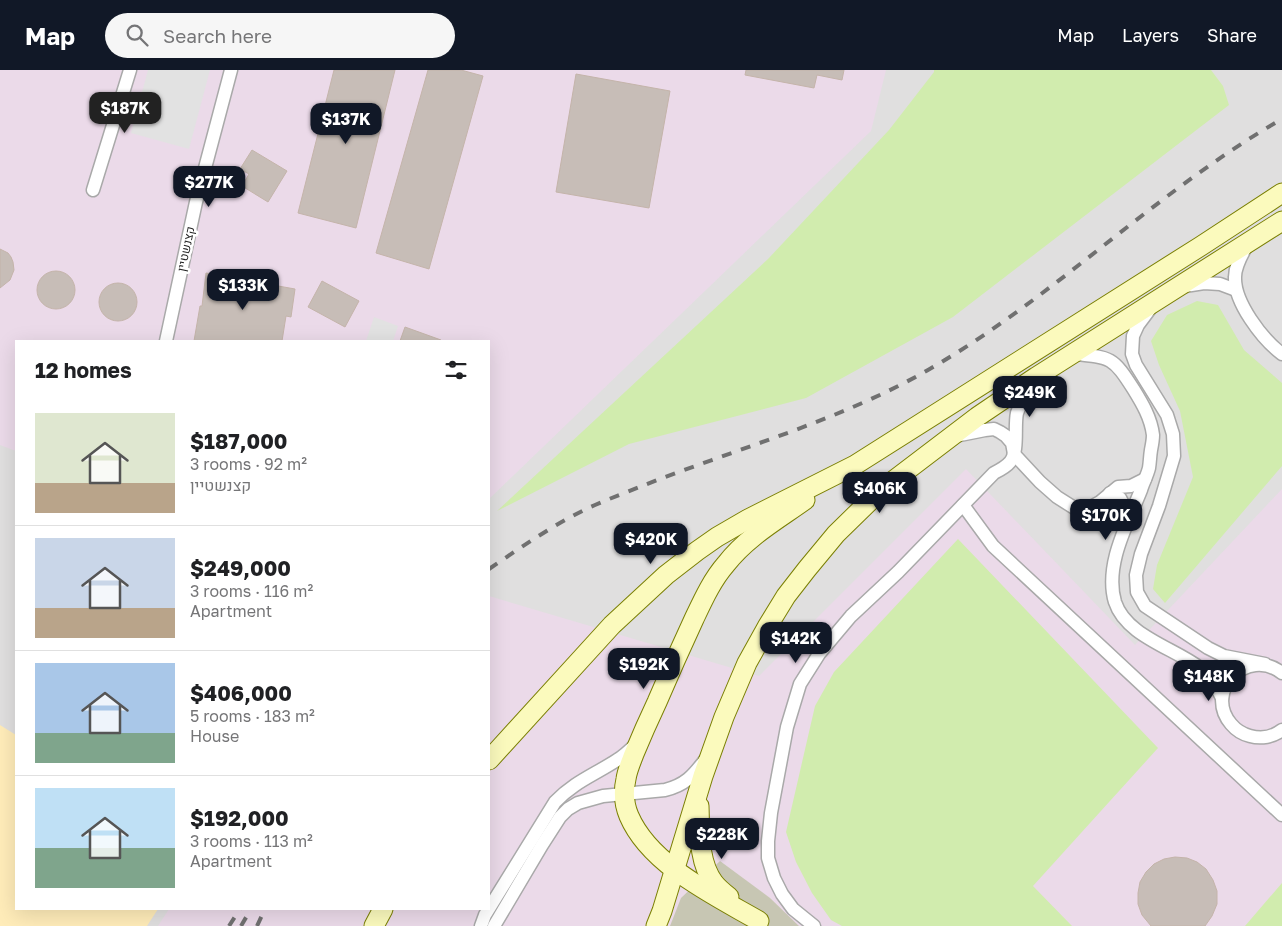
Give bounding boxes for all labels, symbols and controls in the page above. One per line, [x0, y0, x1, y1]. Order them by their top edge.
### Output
search box [105, 13, 455, 58]
text: Map [25, 21, 75, 50]
icon: search [123, 21, 151, 49]
text: Search here [163, 24, 272, 47]
text: Map [1057, 24, 1094, 46]
text: Layers [1122, 24, 1179, 46]
text: Share [1207, 24, 1257, 46]
pin: $187K [90, 92, 160, 134]
text: $187K [100, 98, 150, 118]
pin: $137K [311, 102, 381, 145]
text: $137K [321, 109, 371, 129]
pin: $277K [174, 166, 244, 208]
text: $277K [184, 172, 234, 192]
street label: קצנשטיין [173, 225, 198, 273]
pin: $133K [208, 268, 278, 311]
text: $133K [218, 275, 268, 295]
icon: filters [442, 356, 470, 384]
text: 12 homes [35, 357, 132, 383]
pin: $249K [995, 376, 1065, 418]
text: $249K [1004, 382, 1056, 402]
text: $187,000 [190, 428, 287, 454]
icon: home [75, 433, 135, 493]
text: 3 rooms · 92 m² [190, 454, 307, 474]
pin: $406K [845, 472, 915, 514]
text: קצנשטיין [190, 475, 251, 495]
text: $406K [854, 478, 906, 498]
pin: $170K [1071, 498, 1141, 541]
text: $170K [1081, 505, 1131, 525]
pin: $420K [616, 522, 686, 565]
text: $420K [625, 529, 677, 549]
text: $249,000 [190, 555, 291, 581]
icon: home [75, 558, 135, 618]
text: 3 rooms · 116 m² [190, 581, 313, 601]
text: Apartment [190, 601, 272, 621]
pin: $142K [761, 622, 831, 664]
text: $142K [771, 628, 821, 648]
pin: $192K [609, 648, 679, 690]
text: $192K [619, 654, 669, 674]
pin: $148K [1174, 660, 1244, 702]
text: $148K [1184, 666, 1234, 686]
text: $406,000 [190, 680, 292, 706]
icon: home [75, 683, 135, 743]
text: 5 rooms · 183 m² [190, 706, 315, 726]
text: House [190, 726, 239, 746]
text: $192,000 [190, 805, 289, 831]
icon: home [75, 808, 135, 868]
pin: $228K [687, 818, 757, 860]
text: $228K [696, 824, 748, 844]
text: 3 rooms · 113 m² [190, 831, 313, 851]
text: Apartment [190, 851, 272, 871]

